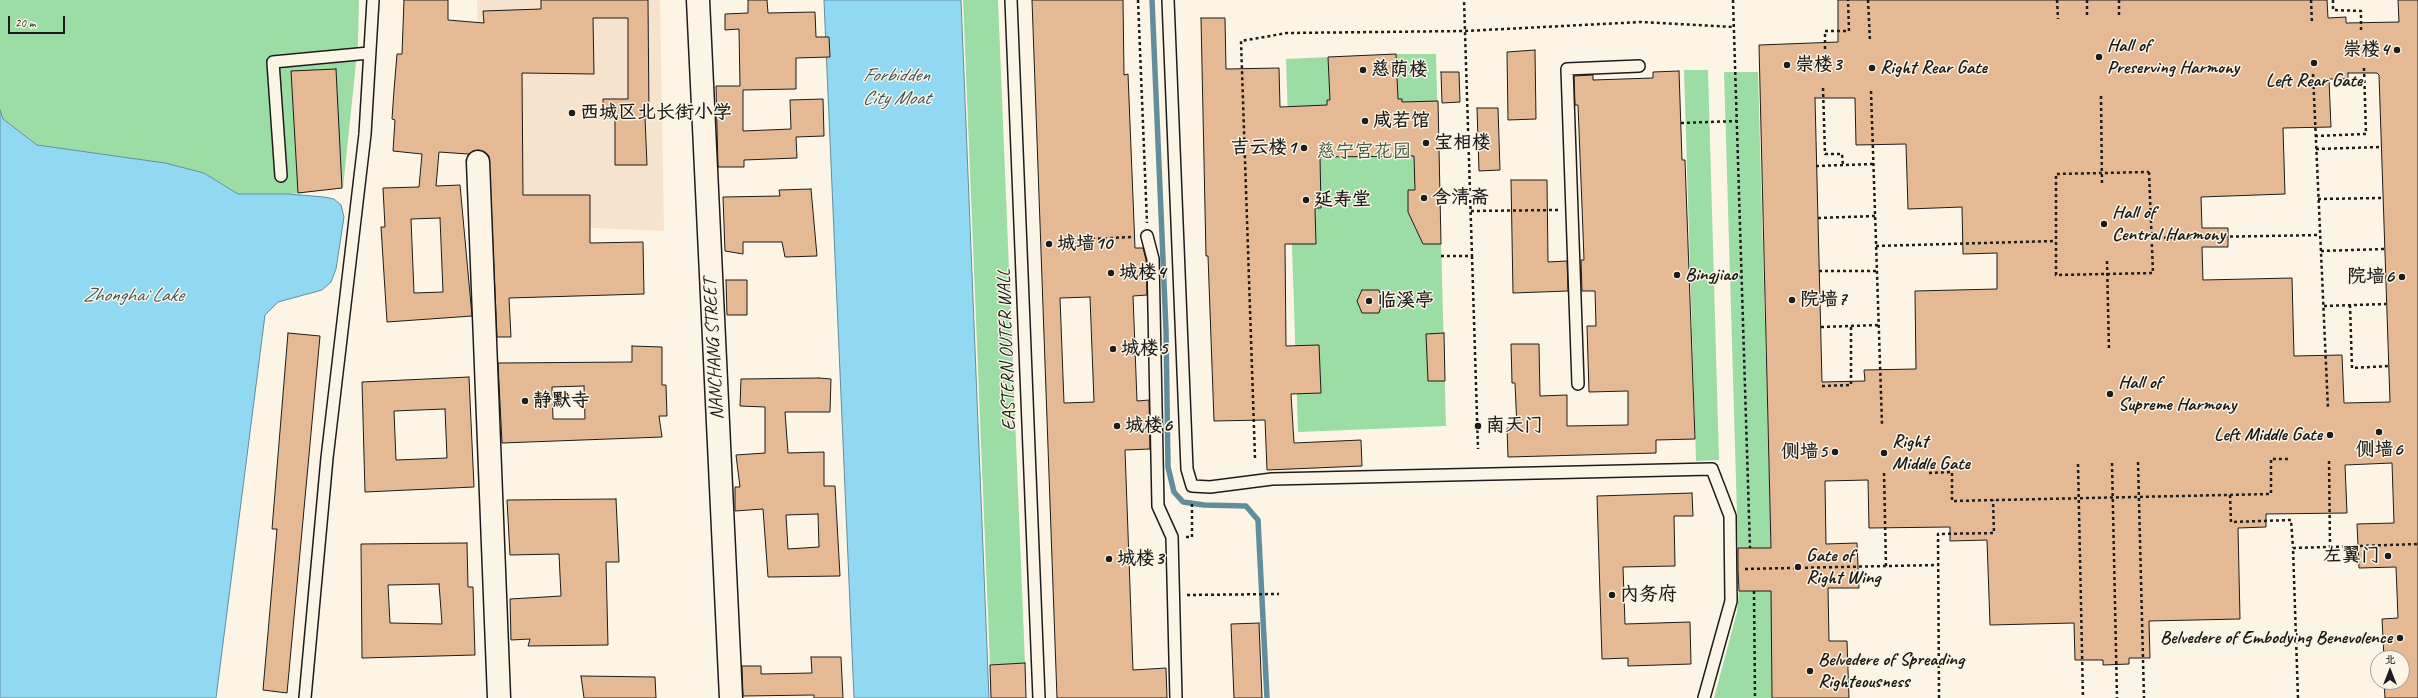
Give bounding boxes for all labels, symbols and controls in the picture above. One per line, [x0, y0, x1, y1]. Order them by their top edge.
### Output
scale bar [10, 8, 67, 34]
text: 20 m [15, 15, 35, 31]
place label: Hall of Preserving Harmony [2107, 35, 2239, 79]
place label: 崇楼4 [2342, 39, 2389, 61]
marker: 崇楼4 [2392, 45, 2402, 55]
marker: Hall of Preserving Harmony [2094, 52, 2104, 62]
place label: 崇楼3 [1795, 54, 1842, 76]
place label: Right Rear Gate [1880, 57, 1987, 79]
marker: Left Rear Gate [2309, 58, 2319, 68]
place label: 慈荫楼 [1371, 59, 1428, 81]
marker: 崇楼3 [1782, 60, 1792, 70]
marker: Right Rear Gate [1867, 63, 1877, 73]
water label: Forbidden City Moat [862, 64, 930, 111]
marker: 慈荫楼 [1358, 65, 1368, 75]
place label: Left Rear Gate [2266, 70, 2362, 92]
place label: 西城区北长街小学 [580, 102, 732, 124]
marker: 西城区北长街小学 [567, 108, 577, 118]
place label: 咸若馆 [1373, 110, 1430, 132]
marker: 咸若馆 [1360, 116, 1370, 126]
place label: 宝相楼 [1434, 132, 1491, 154]
place label: 吉云楼1 [1230, 137, 1296, 159]
marker: 宝相楼 [1421, 138, 1431, 148]
park label: 慈宁宫花园 [1317, 141, 1411, 163]
marker: 吉云楼1 [1299, 143, 1309, 153]
place label: 含清斋 [1432, 187, 1489, 209]
place label: 延寿堂 [1314, 189, 1371, 211]
marker: 含清斋 [1419, 193, 1429, 203]
marker: 延寿堂 [1301, 195, 1311, 205]
place label: Hall of Central Harmony [2112, 202, 2225, 246]
marker: Hall of Central Harmony [2099, 219, 2109, 229]
place label: 城墙10 [1057, 233, 1112, 255]
marker: 城墙10 [1044, 239, 1054, 249]
place label: 城楼4 [1119, 262, 1166, 284]
place label: Bingjiao [1685, 264, 1737, 286]
place label: 院墙6 [2347, 266, 2394, 288]
marker: 城楼4 [1106, 268, 1116, 278]
street label: EASTERN OUTER WALL [993, 269, 1021, 431]
marker: Bingjiao [1672, 270, 1682, 280]
marker: 院墙6 [2397, 272, 2407, 282]
street label: NANCHANG STREET [699, 278, 729, 420]
water label: Zhonghai Lake [83, 284, 183, 308]
place label: 院墙7 [1800, 289, 1846, 311]
place label: 临溪亭 [1377, 290, 1434, 312]
marker: 院墙7 [1787, 295, 1797, 305]
marker: 临溪亭 [1364, 296, 1374, 306]
place label: 城楼5 [1121, 338, 1167, 360]
marker: 城楼5 [1108, 344, 1118, 354]
place label: Hall of Supreme Harmony [2118, 372, 2236, 416]
marker: Hall of Supreme Harmony [2105, 389, 2115, 399]
place label: 静默寺 [533, 390, 590, 412]
marker: 静默寺 [520, 396, 530, 406]
place label: 城楼6 [1125, 415, 1172, 437]
place label: 南天门 [1486, 415, 1543, 437]
marker: 城楼6 [1112, 421, 1122, 431]
marker: 南天门 [1473, 421, 1483, 431]
place label: Left Middle Gate [2214, 424, 2322, 446]
marker: 侧墙6 [2374, 427, 2384, 437]
marker: Left Middle Gate [2325, 430, 2335, 440]
place label: Right Middle Gate [1892, 431, 1970, 475]
place label: 侧墙6 [2356, 439, 2402, 461]
place label: 侧墙5 [1781, 441, 1827, 463]
marker: 侧墙5 [1830, 447, 1840, 457]
marker: Right Middle Gate [1879, 448, 1889, 458]
place label: Gate of Right Wing [1806, 545, 1880, 589]
place label: 左翼门 [2323, 545, 2380, 567]
place label: 城楼3 [1117, 548, 1164, 570]
marker: 左翼门 [2383, 551, 2393, 561]
marker: 城楼3 [1104, 554, 1114, 564]
marker: Gate of Right Wing [1793, 562, 1803, 572]
place label: 内务府 [1620, 584, 1677, 606]
marker: 内务府 [1607, 590, 1617, 600]
place label: Belvedere of Embodying Benevolence [2160, 627, 2392, 649]
marker: Belvedere of Embodying Benevolence [2395, 633, 2405, 643]
place label: Belvedere of Spreading Righteousness [1818, 649, 1964, 693]
north arrow [2370, 650, 2410, 690]
text: 北 [2385, 652, 2396, 666]
marker: Belvedere of Spreading Righteousness [1805, 666, 1815, 676]

